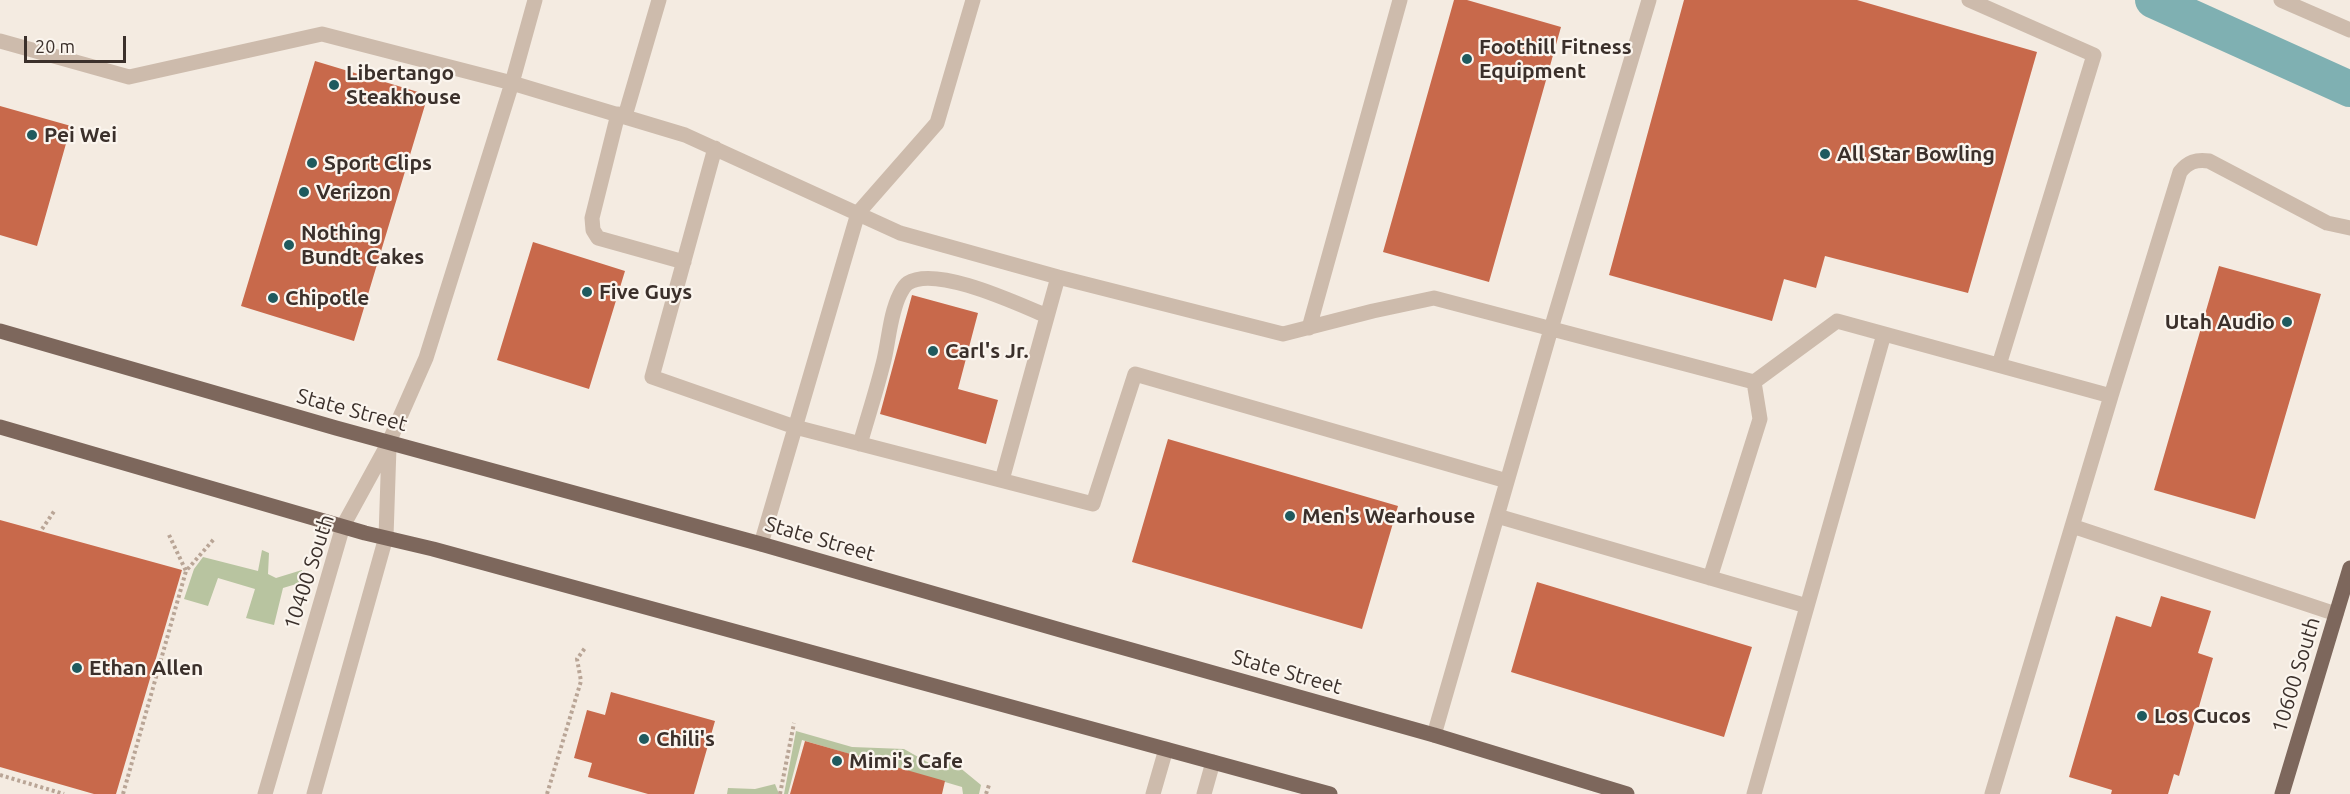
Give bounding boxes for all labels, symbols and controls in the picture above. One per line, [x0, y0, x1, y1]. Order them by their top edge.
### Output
scale bar [27, 24, 129, 62]
place label: Foothill Fitness Equipment [1479, 34, 1632, 84]
text: 20 m [35, 36, 75, 56]
marker: Foothill Fitness Equipment [1460, 52, 1474, 66]
place label: Libertango Steakhouse [346, 60, 461, 110]
marker: Libertango Steakhouse [327, 78, 341, 92]
place label: Pei Wei [44, 122, 117, 148]
marker: Pei Wei [25, 128, 39, 142]
place label: All Star Bowling [1837, 141, 1995, 167]
marker: All Star Bowling [1818, 147, 1832, 161]
place label: Sport Clips [324, 150, 432, 176]
marker: Sport Clips [305, 156, 319, 170]
place label: Verizon [316, 179, 391, 205]
marker: Verizon [297, 185, 311, 199]
place label: Nothing Bundt Cakes [301, 220, 424, 270]
marker: Nothing Bundt Cakes [282, 238, 296, 252]
place label: Five Guys [599, 279, 692, 305]
place label: Chipotle [285, 285, 369, 311]
marker: Five Guys [580, 285, 594, 299]
marker: Chipotle [266, 291, 280, 305]
place label: Utah Audio [2165, 309, 2275, 335]
marker: Utah Audio [2280, 315, 2294, 329]
place label: Carl's Jr. [945, 338, 1029, 364]
marker: Carl's Jr. [926, 344, 940, 358]
street label: State Street [294, 383, 410, 437]
place label: Men's Wearhouse [1302, 503, 1475, 529]
marker: Men's Wearhouse [1283, 509, 1297, 523]
street label: 10400 South [279, 511, 339, 633]
street label: State Street [762, 511, 878, 567]
street label: 10600 South [2266, 614, 2326, 736]
street label: State Street [1229, 644, 1345, 700]
place label: Ethan Allen [89, 655, 203, 681]
marker: Ethan Allen [70, 661, 84, 675]
place label: Los Cucos [2154, 703, 2251, 729]
marker: Los Cucos [2135, 709, 2149, 723]
place label: Chili's [656, 726, 715, 752]
marker: Chili's [637, 732, 651, 746]
place label: Mimi's Cafe [849, 748, 963, 774]
marker: Mimi's Cafe [830, 754, 844, 768]

